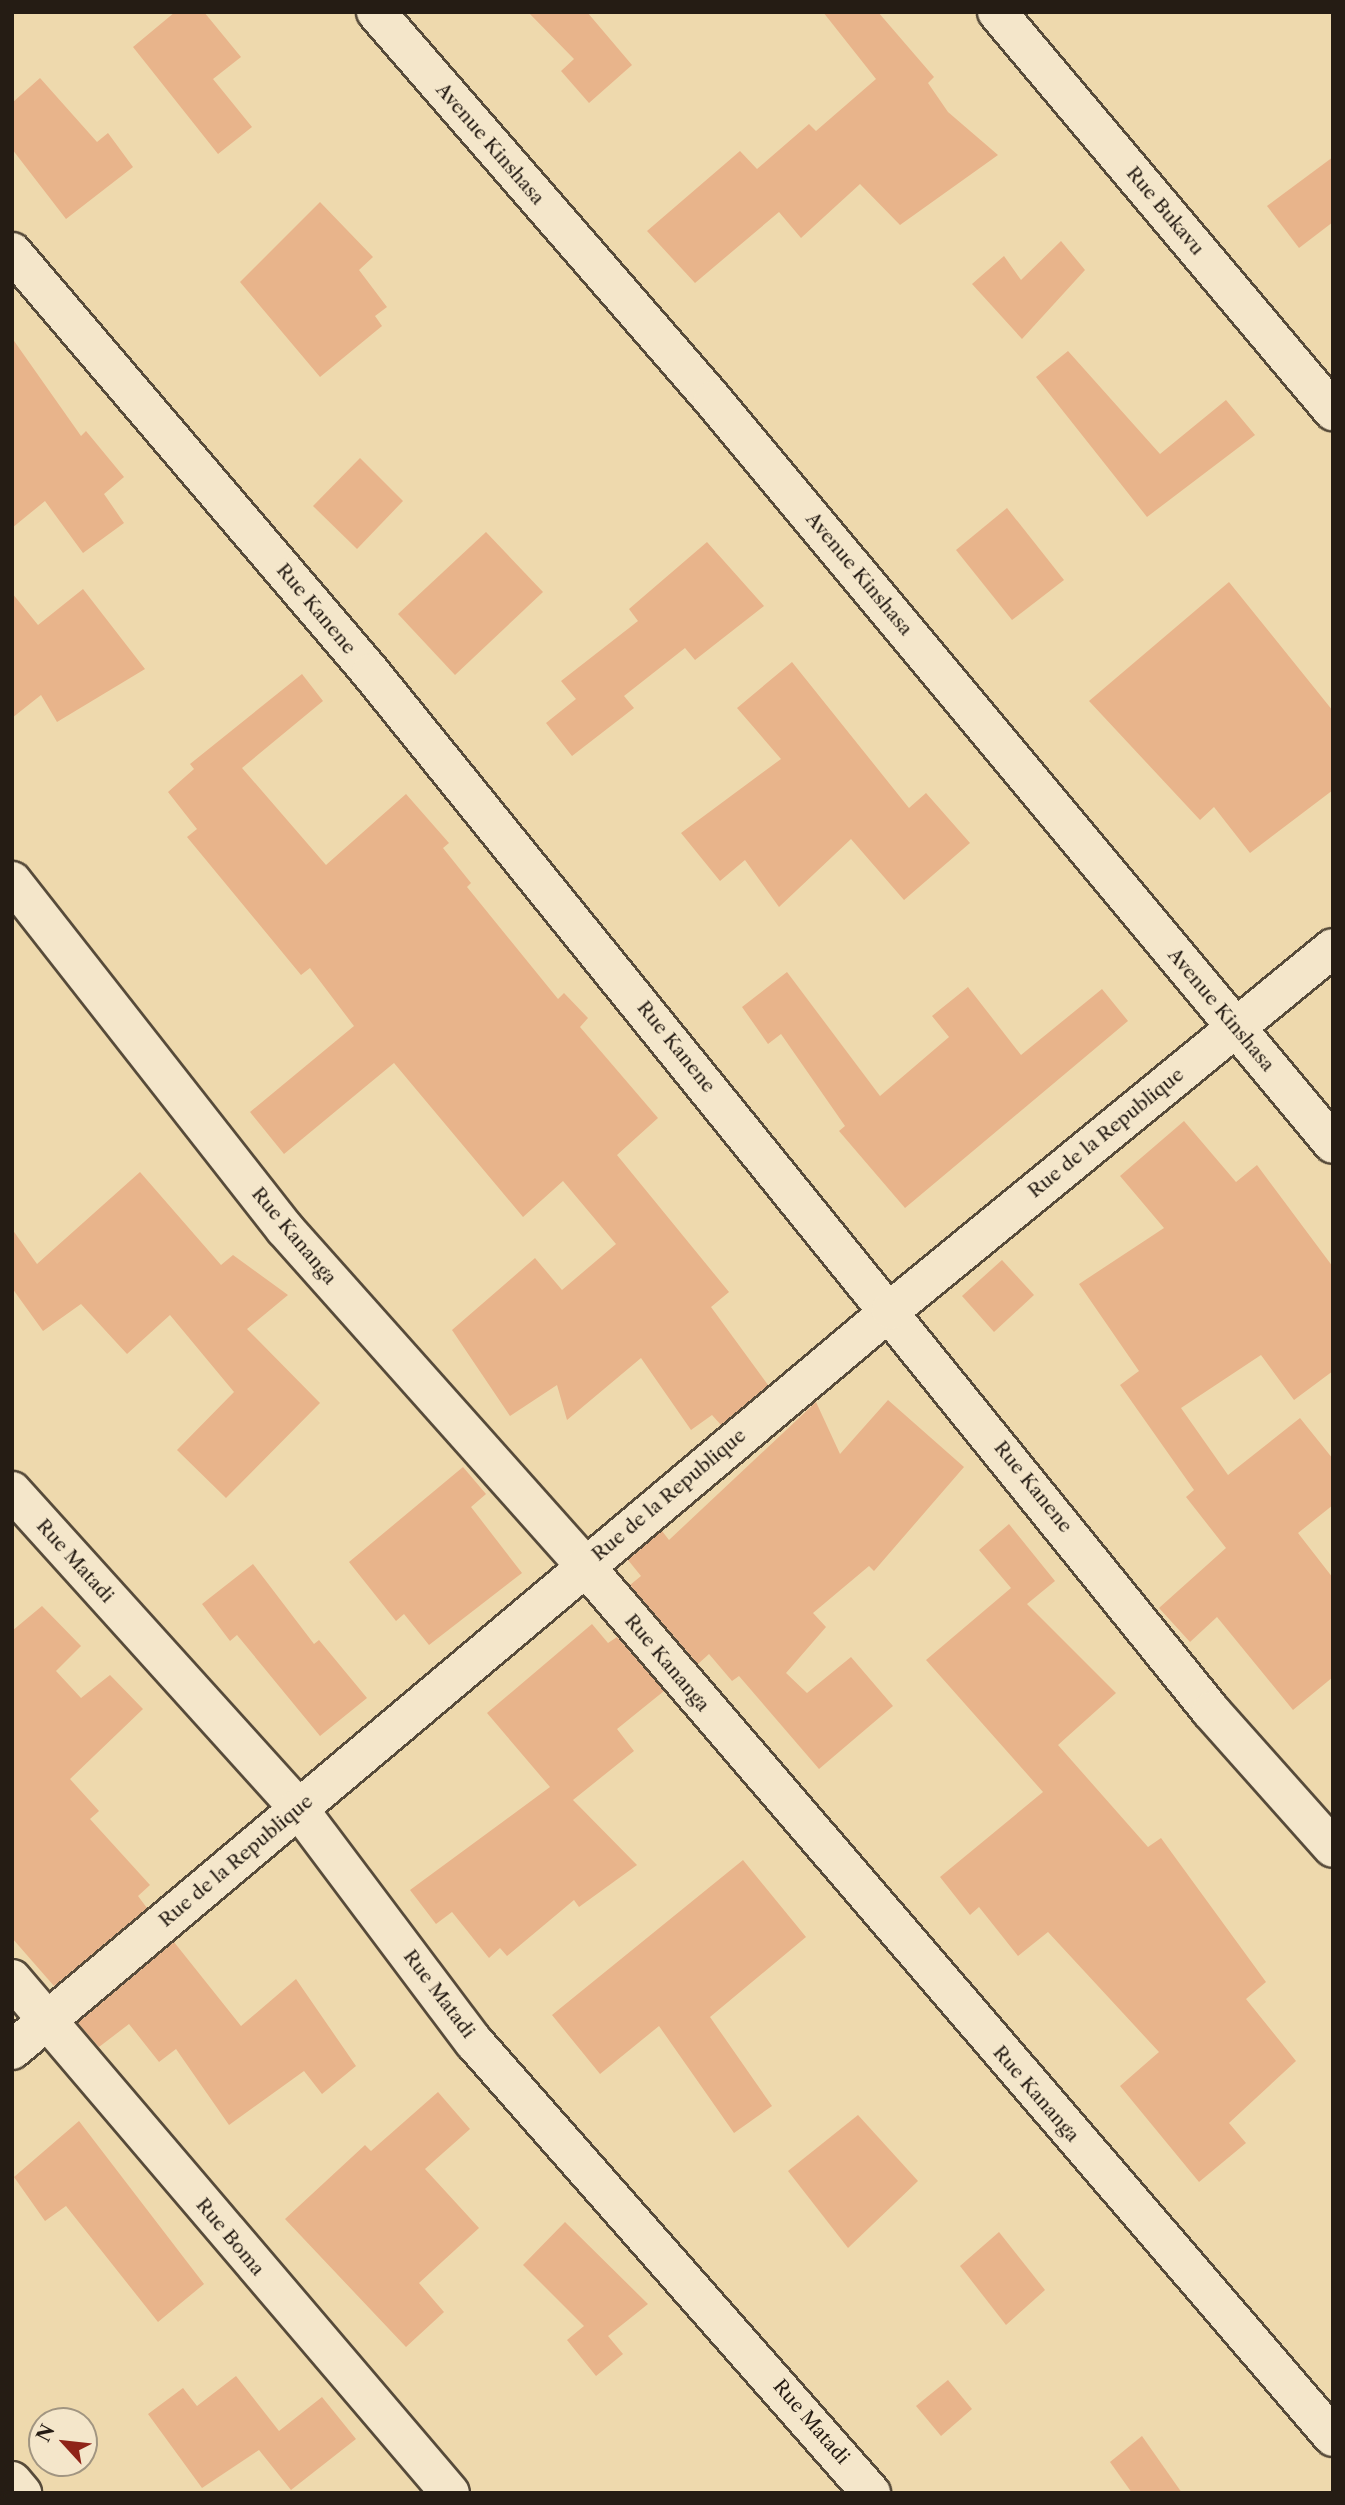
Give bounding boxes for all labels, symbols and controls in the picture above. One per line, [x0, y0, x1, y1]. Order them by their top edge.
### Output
street label: Avenue Kinshasa [431, 79, 549, 209]
street label: Rue Bukavu [1121, 162, 1209, 260]
street label: Avenue Kinshasa [801, 508, 917, 640]
street label: Rue Kanene [272, 559, 360, 659]
street label: Avenue Kinshasa [1163, 944, 1279, 1076]
street label: Rue Kanene [632, 997, 720, 1097]
street label: Rue de la Republique [1023, 1063, 1189, 1203]
street label: Rue Kananga [247, 1183, 341, 1289]
street label: Rue de la Republique [587, 1424, 751, 1566]
street label: Rue Kanene [989, 1437, 1077, 1537]
street label: Rue Matadi [32, 1515, 118, 1607]
street label: Rue Kananga [620, 1610, 714, 1716]
street label: Rue de la Republique [154, 1790, 318, 1932]
street label: Rue Matadi [398, 1945, 480, 2043]
street label: Rue Kananga [988, 2041, 1084, 2147]
street label: Rue Boma [191, 2194, 269, 2280]
street label: Rue Matadi [768, 2375, 854, 2469]
north arrow [28, 2407, 98, 2477]
text: N [32, 2421, 60, 2446]

